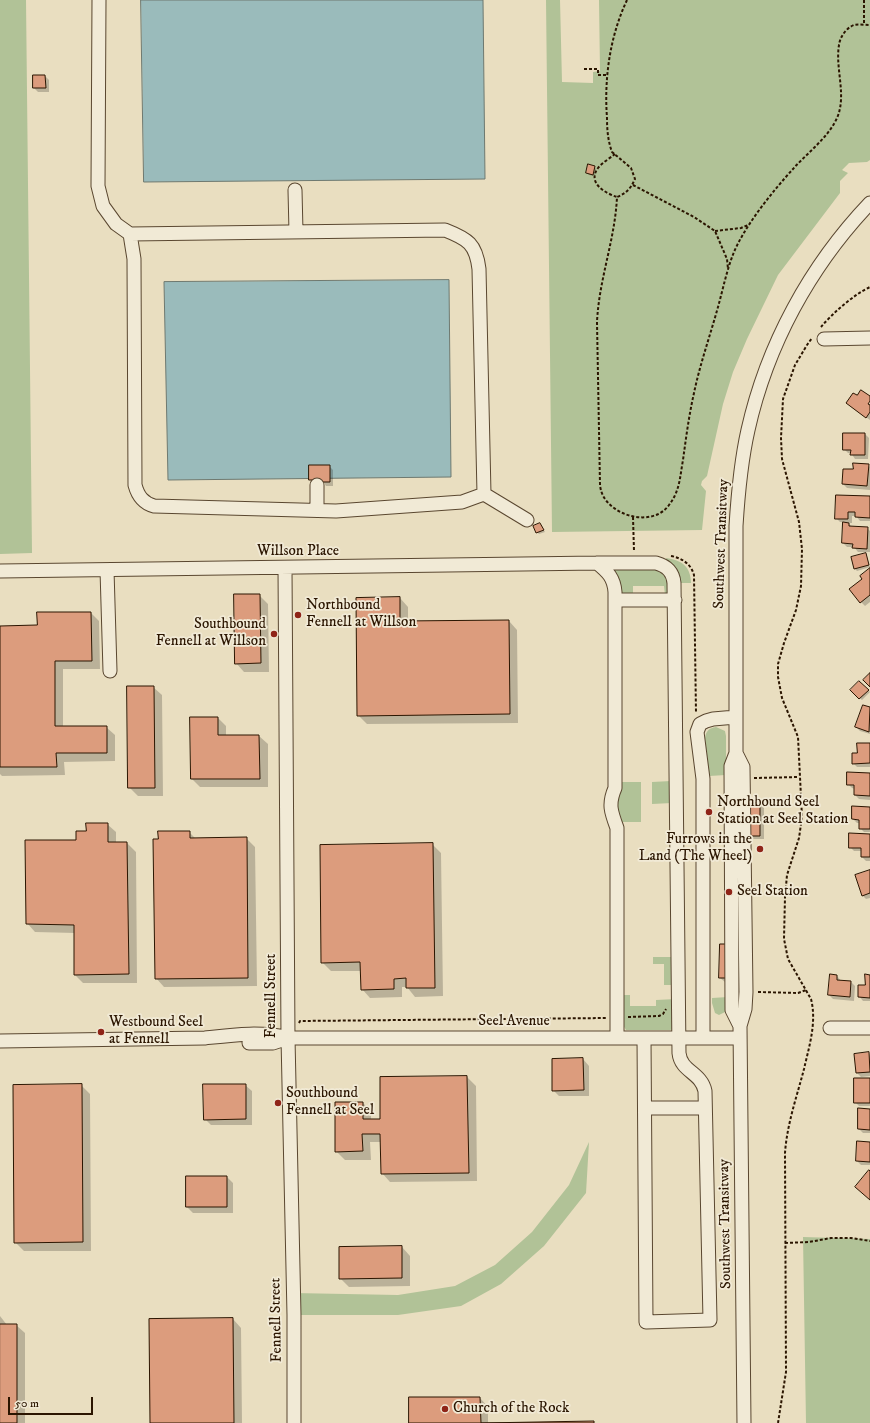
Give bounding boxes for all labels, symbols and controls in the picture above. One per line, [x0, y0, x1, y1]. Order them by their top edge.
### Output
street label: Southwest Transitway [711, 479, 733, 609]
street label: Willson Place [257, 543, 339, 561]
place label: Northbound Fennell at Willson [306, 597, 416, 632]
marker: Northbound Fennell at Willson [293, 610, 303, 620]
place label: Southbound Fennell at Willson [156, 616, 266, 651]
marker: Southbound Fennell at Willson [269, 629, 279, 639]
place label: Northbound Seel Station at Seel Station [717, 794, 848, 829]
marker: Northbound Seel Station at Seel Station [704, 807, 714, 817]
place label: Furrows in the Land (The Wheel) [639, 831, 752, 866]
marker: Furrows in the Land (The Wheel) [755, 844, 765, 854]
place label: Seel Station [737, 883, 808, 901]
marker: Seel Station [724, 887, 734, 897]
street label: Fennell Street [263, 954, 281, 1038]
street label: Seel Avenue [478, 1013, 550, 1031]
place label: Westbound Seel at Fennell [109, 1014, 203, 1049]
marker: Westbound Seel at Fennell [96, 1027, 106, 1037]
place label: Southbound Fennell at Seel [286, 1085, 374, 1120]
marker: Southbound Fennell at Seel [273, 1098, 283, 1108]
street label: Southwest Transitway [716, 1159, 736, 1289]
street label: Fennell Street [267, 1278, 287, 1362]
scale bar [10, 1389, 95, 1415]
text: 50 m [15, 1396, 39, 1411]
place label: Church of the Rock [453, 1400, 569, 1418]
marker: Church of the Rock [440, 1404, 450, 1414]

